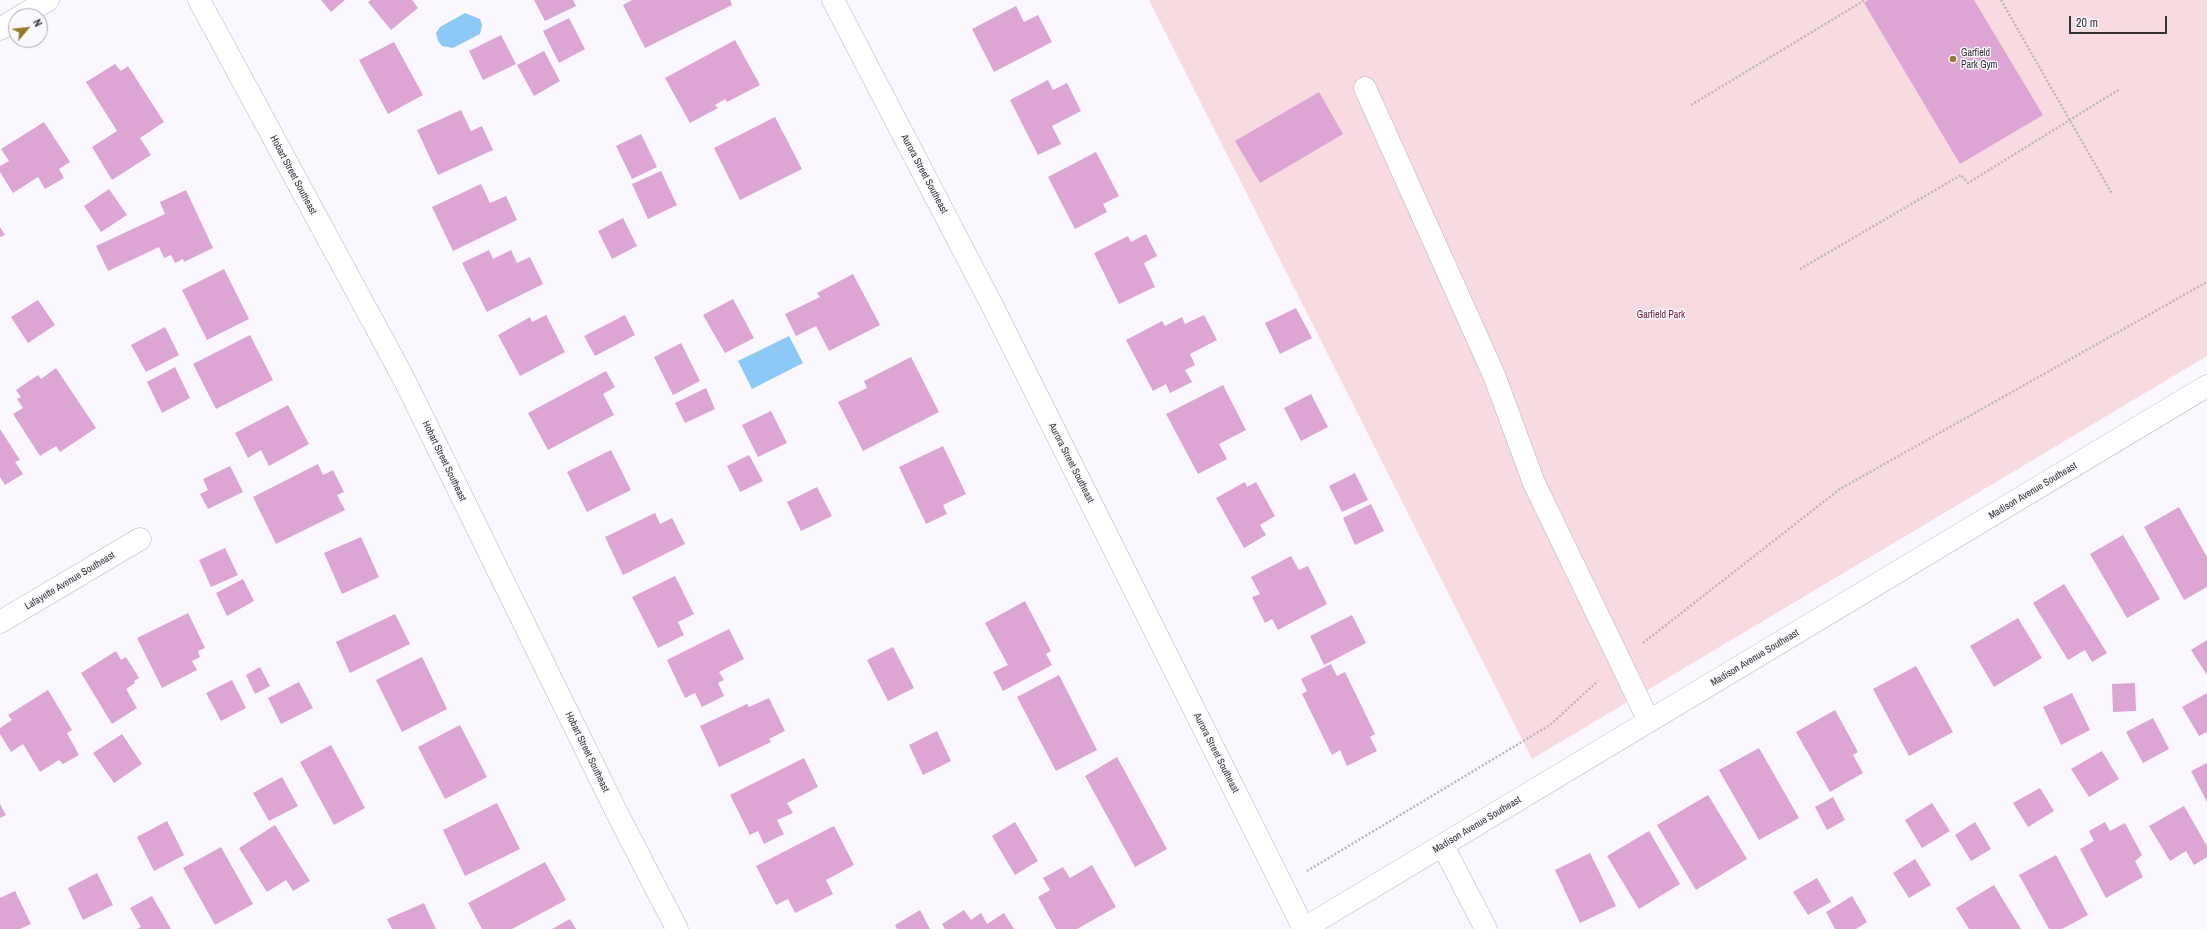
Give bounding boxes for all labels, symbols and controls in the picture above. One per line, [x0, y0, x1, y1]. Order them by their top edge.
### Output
north arrow [8, 8, 48, 48]
scale bar [2071, 8, 2169, 34]
text: 20 m [2076, 15, 2098, 31]
text: N [30, 17, 45, 29]
place label: Garfield Park Gym [1961, 47, 1997, 70]
marker: Garfield Park Gym [1948, 54, 1958, 64]
street label: Aurora Street Southeast [898, 132, 950, 216]
street label: Hobart Street Southeast [267, 133, 319, 217]
park label: Garfield Park [1637, 309, 1685, 321]
street label: Hobart Street Southeast [419, 419, 469, 503]
street label: Aurora Street Southeast [1046, 421, 1096, 505]
street label: Madison Avenue Southeast [1987, 460, 2079, 522]
street label: Lafayette Avenue Southeast [23, 549, 117, 613]
street label: Madison Avenue Southeast [1709, 627, 1801, 689]
street label: Hobart Street Southeast [562, 710, 612, 794]
street label: Aurora Street Southeast [1191, 711, 1241, 795]
street label: Madison Avenue Southeast [1431, 794, 1523, 856]

